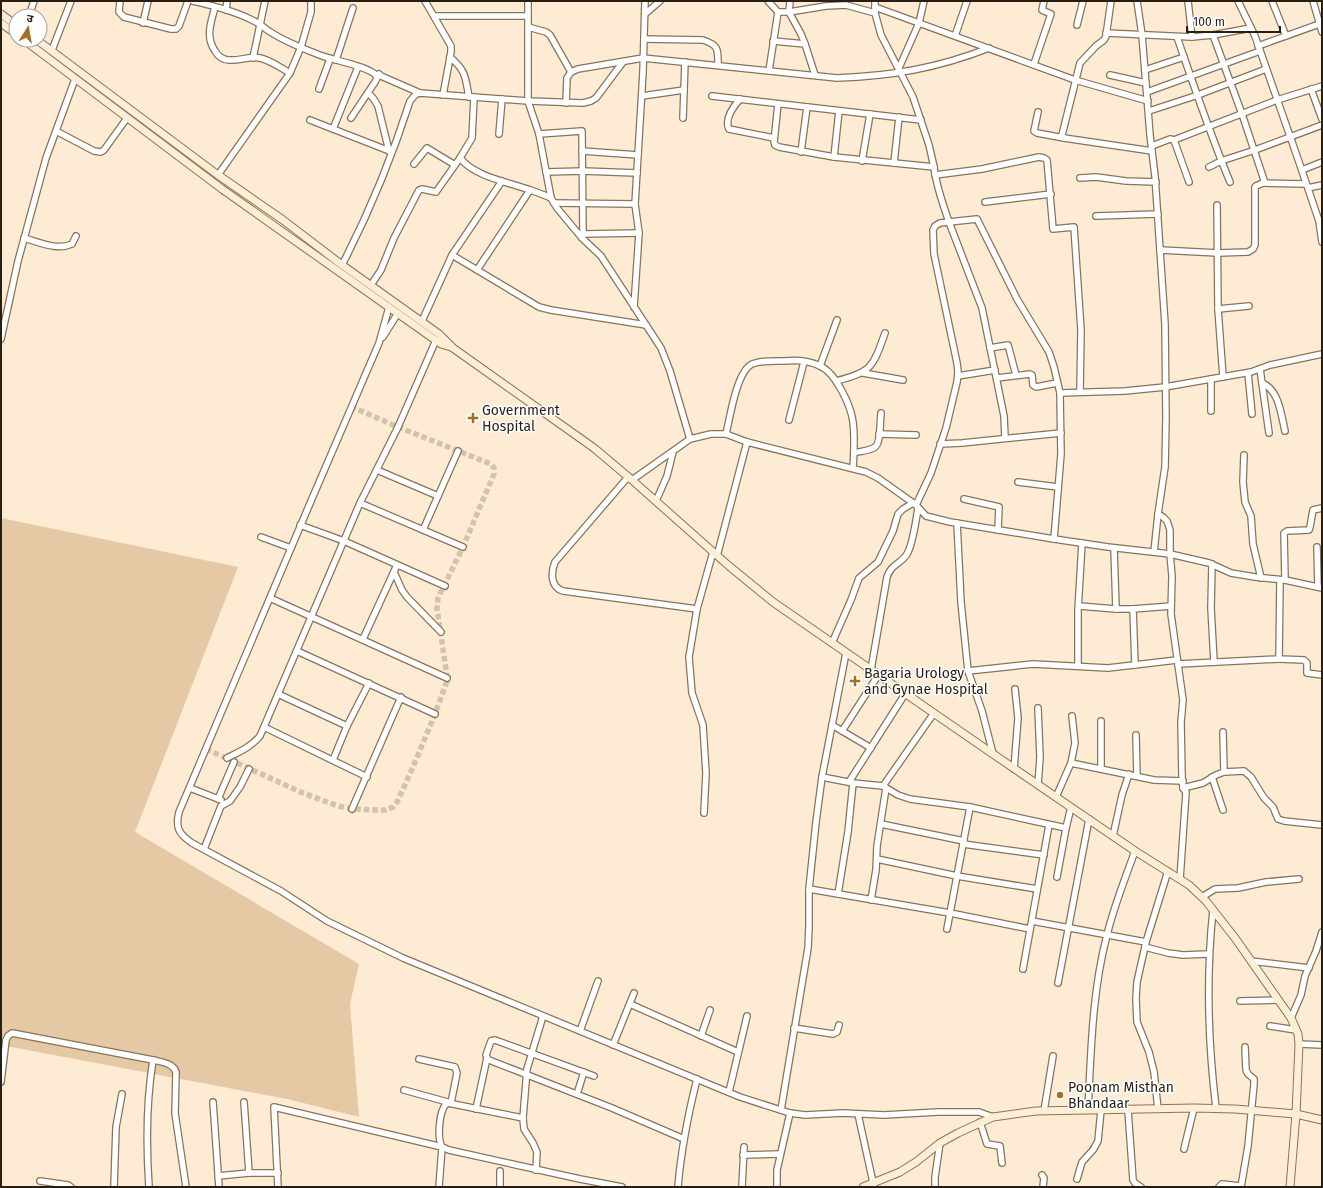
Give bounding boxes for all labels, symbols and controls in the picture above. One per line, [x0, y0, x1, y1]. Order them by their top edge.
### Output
north arrow [8, 8, 48, 48]
scale bar [1187, 8, 1280, 34]
text: उ [25, 12, 35, 26]
text: 100 m [1193, 15, 1225, 29]
place label: Government Hospital [482, 402, 561, 435]
marker: Government Hospital [467, 412, 479, 424]
place label: Bagaria Urology and Gynae Hospital [864, 665, 988, 698]
marker: Bagaria Urology and Gynae Hospital [849, 675, 861, 687]
place label: Poonam Misthan Bhandaar [1068, 1079, 1174, 1112]
marker: Poonam Misthan Bhandaar [1055, 1090, 1065, 1100]

